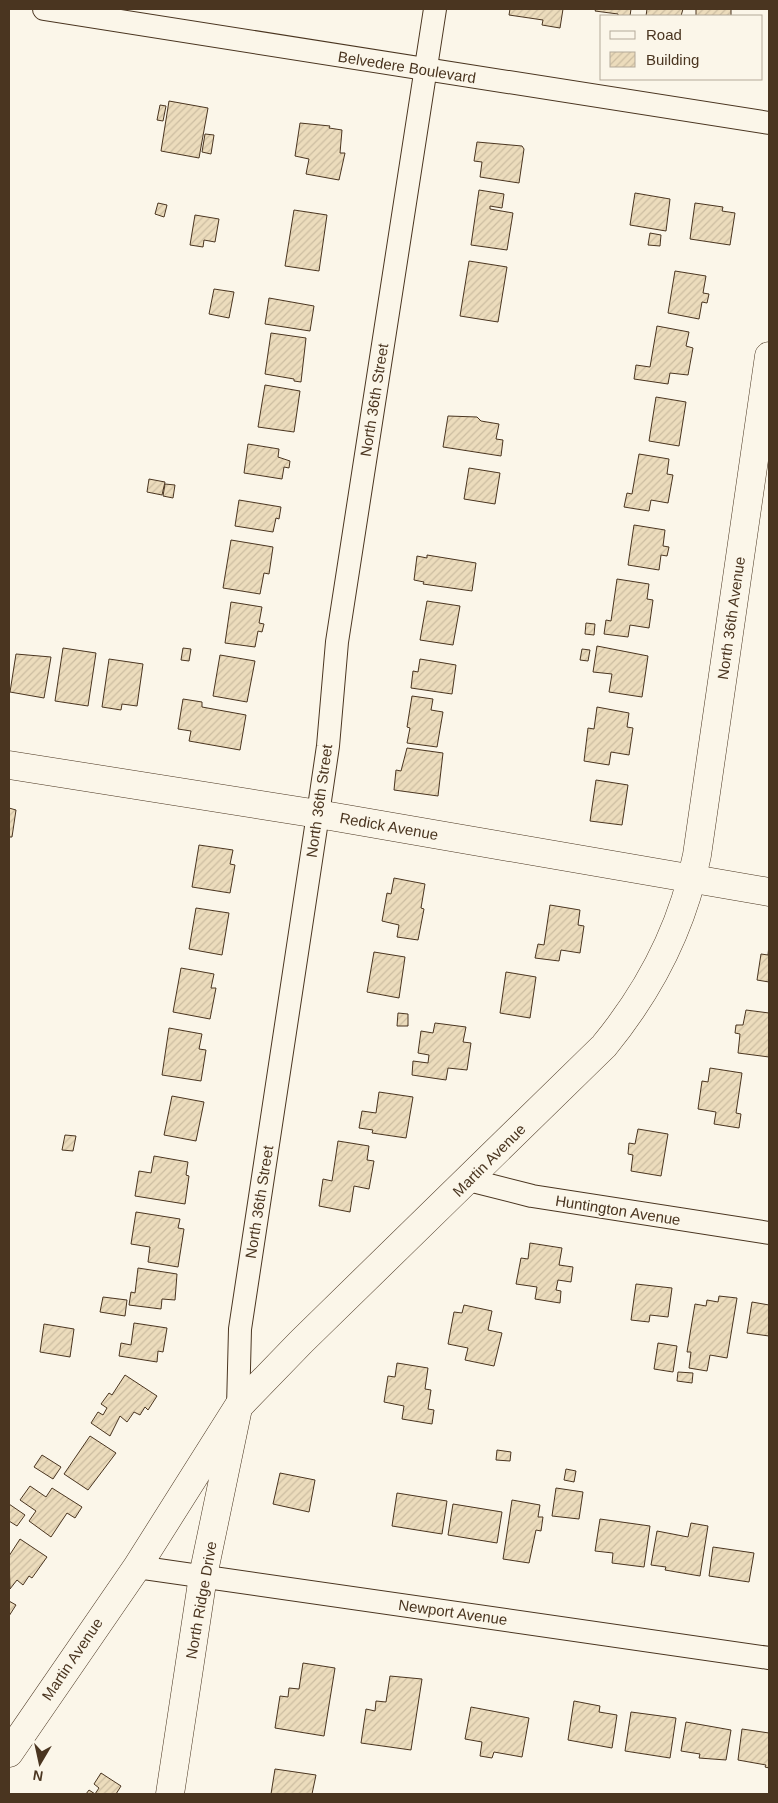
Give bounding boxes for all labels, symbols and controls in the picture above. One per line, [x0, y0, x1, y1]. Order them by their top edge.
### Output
legend [600, 15, 763, 80]
text: Road [646, 26, 682, 43]
street label: Belvedere Boulevard [337, 48, 477, 86]
text: Building [646, 51, 699, 68]
street label: North 36th Street [357, 341, 391, 458]
street label: North 36th Avenue [714, 555, 748, 681]
street label: North 36th Street [303, 742, 335, 859]
street label: Redick Avenue [338, 809, 440, 843]
street label: Martin Avenue [449, 1120, 529, 1200]
street label: North 36th Street [242, 1143, 276, 1260]
street label: Huntington Avenue [554, 1192, 682, 1228]
street label: North Ridge Drive [182, 1540, 220, 1660]
street label: Newport Avenue [397, 1596, 509, 1628]
street label: Martin Avenue [38, 1615, 106, 1703]
north arrow [15, 1738, 65, 1788]
text: N [32, 1767, 44, 1785]

